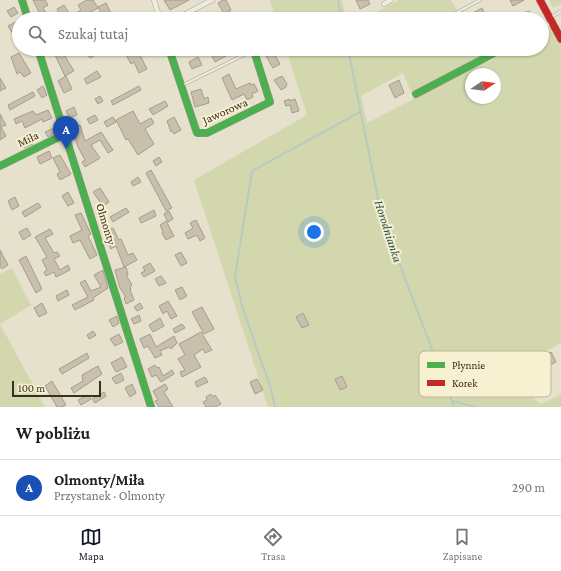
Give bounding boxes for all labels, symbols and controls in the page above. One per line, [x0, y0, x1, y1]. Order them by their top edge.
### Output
search box [12, 12, 549, 56]
icon: search [26, 23, 48, 45]
text: Szukaj tutaj [58, 26, 128, 42]
north arrow [465, 68, 501, 104]
street label: Jaworowa [199, 95, 250, 128]
pin: A [53, 116, 79, 149]
street label: Miła [15, 128, 41, 150]
water label: Horodnianka [371, 198, 406, 264]
street label: Olmonty [93, 202, 119, 247]
your location [304, 222, 324, 242]
legend [419, 351, 551, 397]
text: Płynnie [452, 359, 485, 372]
text: Korek [452, 377, 478, 389]
scale bar [12, 379, 101, 398]
text: 100 m [18, 382, 45, 394]
text: W pobliżu [16, 424, 90, 443]
text: Olmonty/Miła [54, 472, 145, 488]
text: A [25, 480, 33, 495]
text: 290 m [512, 480, 545, 495]
text: Przystanek · Olmonty [54, 488, 165, 503]
tab: Mapa [79, 526, 104, 562]
tab: Trasa [261, 526, 285, 562]
tab: Zapisane [443, 526, 482, 562]

